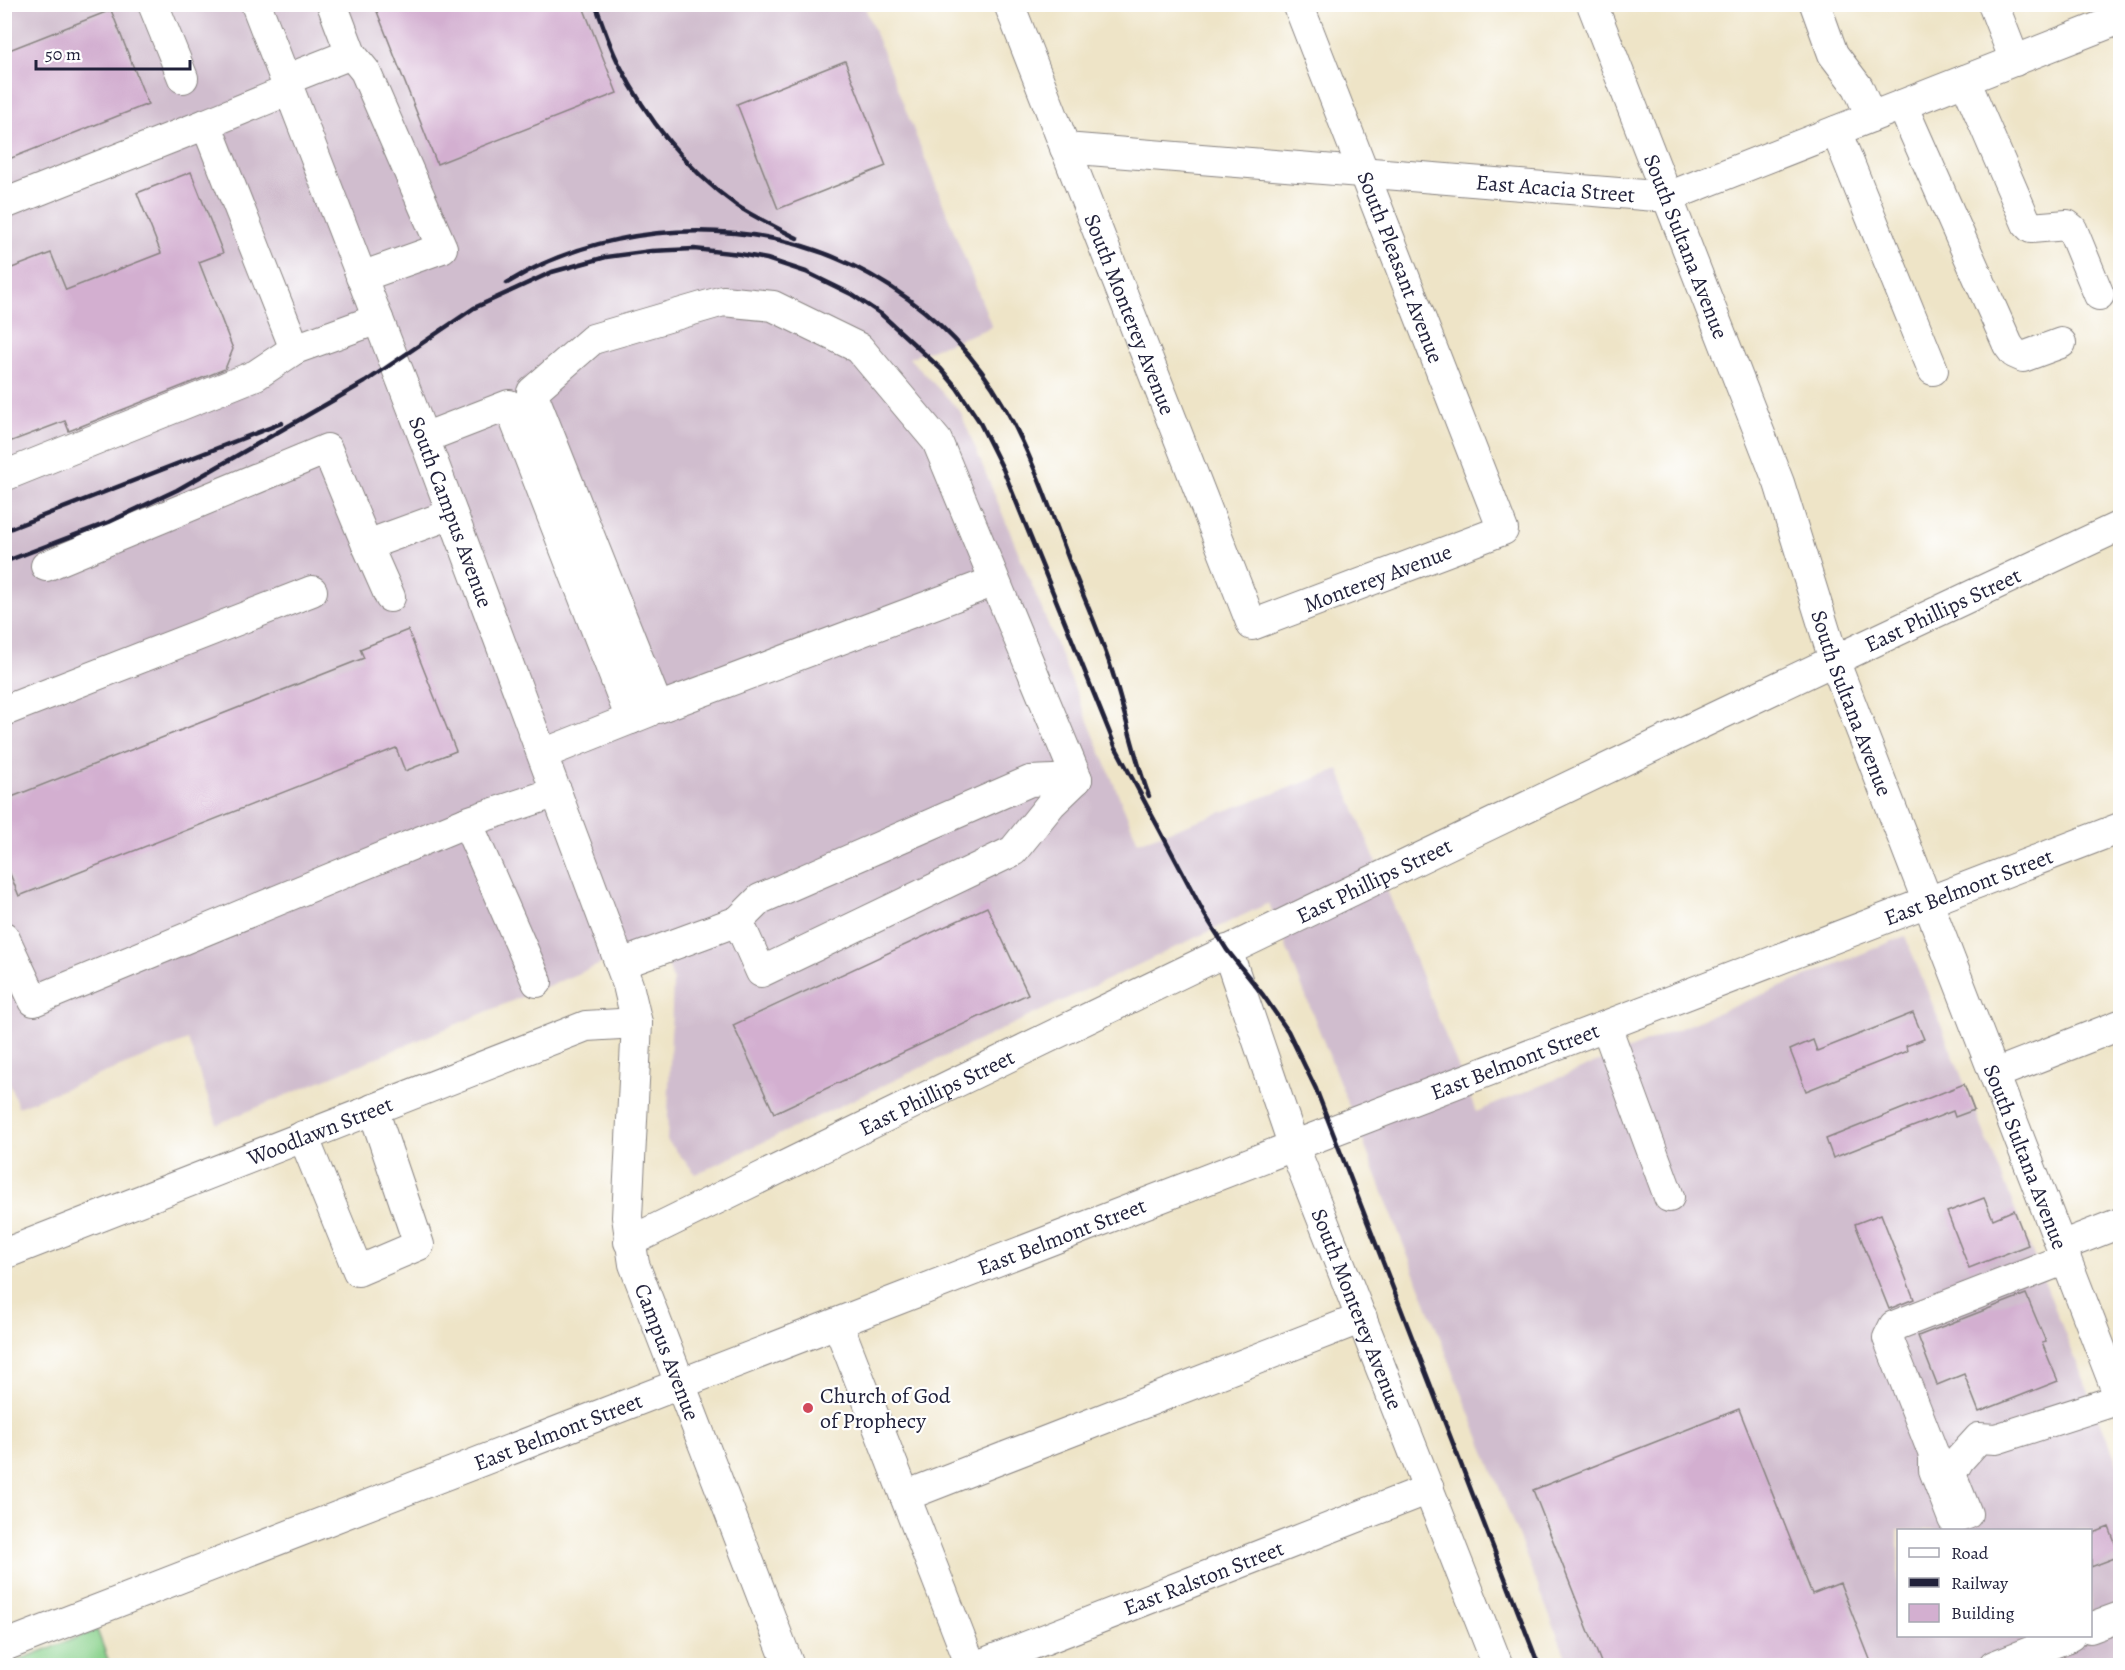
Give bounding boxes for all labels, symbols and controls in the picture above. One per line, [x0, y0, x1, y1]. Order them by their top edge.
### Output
scale bar [36, 33, 190, 71]
text: 50 m [45, 42, 81, 66]
street label: South Sultana Avenue [1636, 150, 1735, 343]
street label: South Pleasant Avenue [1350, 167, 1451, 368]
street label: East Acacia Street [1475, 167, 1636, 210]
street label: South Monterey Avenue [1077, 210, 1182, 419]
street label: South Campus Avenue [401, 412, 500, 612]
street label: Monterey Avenue [1299, 537, 1456, 620]
street label: East Phillips Street [1860, 561, 2026, 660]
street label: South Sultana Avenue [1803, 607, 1899, 801]
street label: East Phillips Street [1291, 831, 1457, 931]
street label: East Belmont Street [1880, 841, 2057, 933]
street label: East Belmont Street [1426, 1016, 1604, 1108]
street label: East Phillips Street [854, 1042, 1019, 1143]
street label: South Sultana Avenue [1976, 1060, 2075, 1254]
street label: Woodlawn Street [242, 1089, 397, 1174]
street label: East Belmont Street [973, 1191, 1150, 1283]
street label: South Monterey Avenue [1304, 1204, 1410, 1414]
street label: Campus Avenue [627, 1279, 707, 1425]
place label: Church of God of Prophecy [820, 1381, 951, 1436]
street label: East Belmont Street [470, 1386, 647, 1478]
marker: Church of God of Prophecy [801, 1401, 815, 1415]
legend [1897, 1529, 2092, 1637]
street label: East Ralston Street [1119, 1533, 1288, 1623]
text: Road [1951, 1541, 1989, 1565]
text: Railway [1951, 1571, 2009, 1595]
text: Building [1951, 1601, 2015, 1625]

